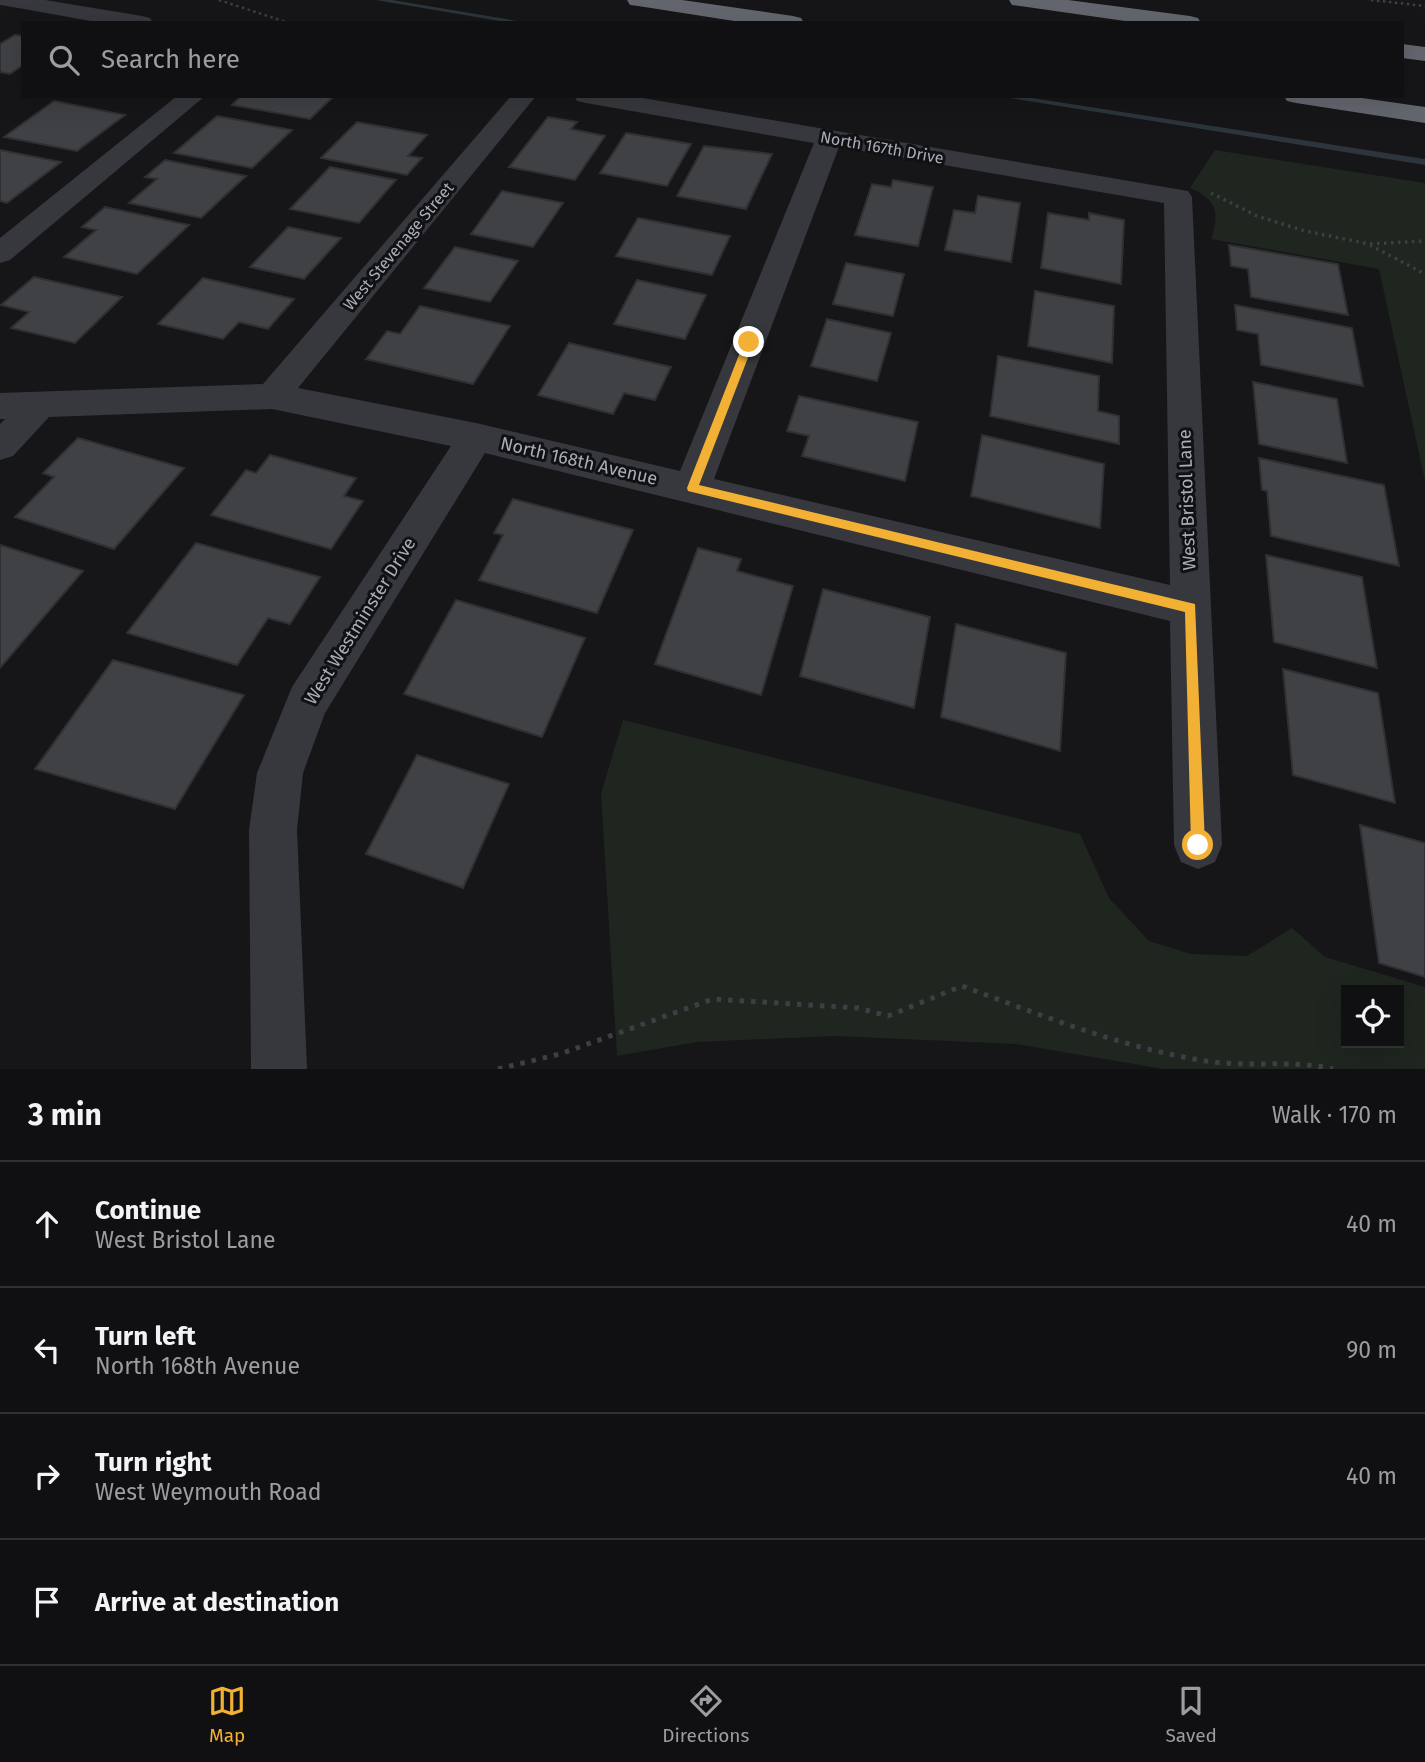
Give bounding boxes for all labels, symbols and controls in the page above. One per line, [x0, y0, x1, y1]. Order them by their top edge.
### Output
search box [21, 21, 1404, 98]
icon: search [45, 41, 83, 79]
text: Search here [101, 44, 240, 75]
street label: North 167th Drive [819, 127, 945, 168]
street label: West Stevenage Street [339, 178, 458, 314]
route end [733, 326, 764, 357]
street label: West Bristol Lane [1174, 429, 1200, 571]
street label: North 168th Avenue [498, 432, 660, 490]
street label: West Westminster Drive [300, 533, 420, 709]
route start [1182, 829, 1213, 860]
map controls [1341, 985, 1404, 1048]
button: locate [1341, 985, 1404, 1048]
text: 3 min [28, 1097, 102, 1133]
text: Walk · 170 m [1272, 1101, 1397, 1129]
text: Continue [95, 1195, 201, 1226]
icon: ahead [28, 1205, 66, 1243]
text: 40 m [1346, 1210, 1397, 1238]
text: West Bristol Lane [95, 1226, 276, 1254]
text: Turn left [95, 1321, 196, 1352]
icon: left [28, 1331, 66, 1369]
text: 90 m [1346, 1336, 1397, 1364]
text: North 168th Avenue [95, 1352, 300, 1380]
text: Turn right [95, 1447, 212, 1478]
icon: right [28, 1457, 66, 1495]
text: 40 m [1346, 1462, 1397, 1490]
text: West Weymouth Road [95, 1478, 321, 1506]
icon: arrive [28, 1583, 66, 1621]
text: Arrive at destination [95, 1587, 339, 1618]
tab: Map [208, 1682, 246, 1747]
tab: Directions [662, 1682, 749, 1747]
tab: Saved [1166, 1682, 1217, 1747]

